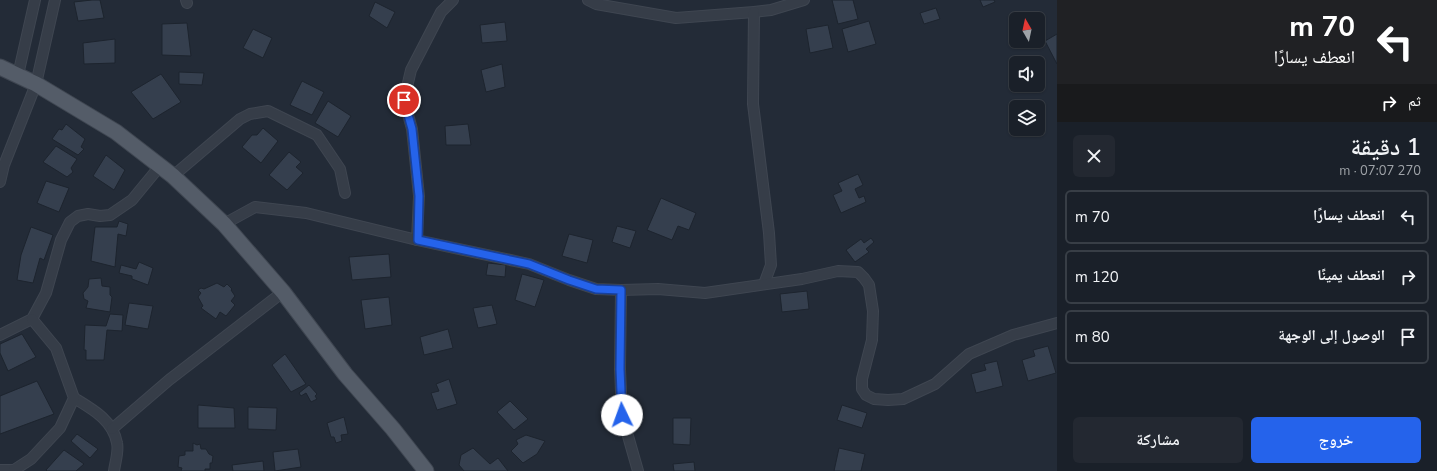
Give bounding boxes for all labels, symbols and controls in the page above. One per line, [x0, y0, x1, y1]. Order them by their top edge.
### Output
text: 70 m [1289, 8, 1355, 46]
north arrow [1009, 12, 1045, 48]
map controls [1009, 12, 1045, 136]
icon: left [1369, 16, 1421, 68]
text: انعطف يسارًا [1274, 45, 1355, 69]
button: sound [1009, 56, 1045, 92]
pin [387, 83, 421, 117]
icon: arrive [393, 89, 415, 111]
text: ثم [1408, 91, 1421, 111]
icon: right [1378, 92, 1400, 114]
button: layers [1009, 100, 1045, 136]
text: 1 دقيقة [1350, 131, 1421, 163]
button: close [1073, 135, 1115, 177]
text: 270 m · 07:07 [1339, 162, 1421, 180]
text: انعطف يسارًا [1313, 205, 1385, 225]
icon: left [1397, 206, 1419, 228]
text: 70 m [1075, 207, 1110, 227]
text: انعطف يمينًا [1317, 265, 1385, 285]
icon: right [1397, 266, 1419, 288]
text: 120 m [1075, 267, 1119, 287]
text: الوصول إلى الوجهة [1278, 325, 1385, 345]
icon: arrive [1397, 326, 1419, 348]
text: 80 m [1075, 327, 1110, 347]
position arrow [601, 394, 643, 436]
button: مشاركة [1073, 417, 1243, 463]
button: خروج [1251, 417, 1421, 463]

